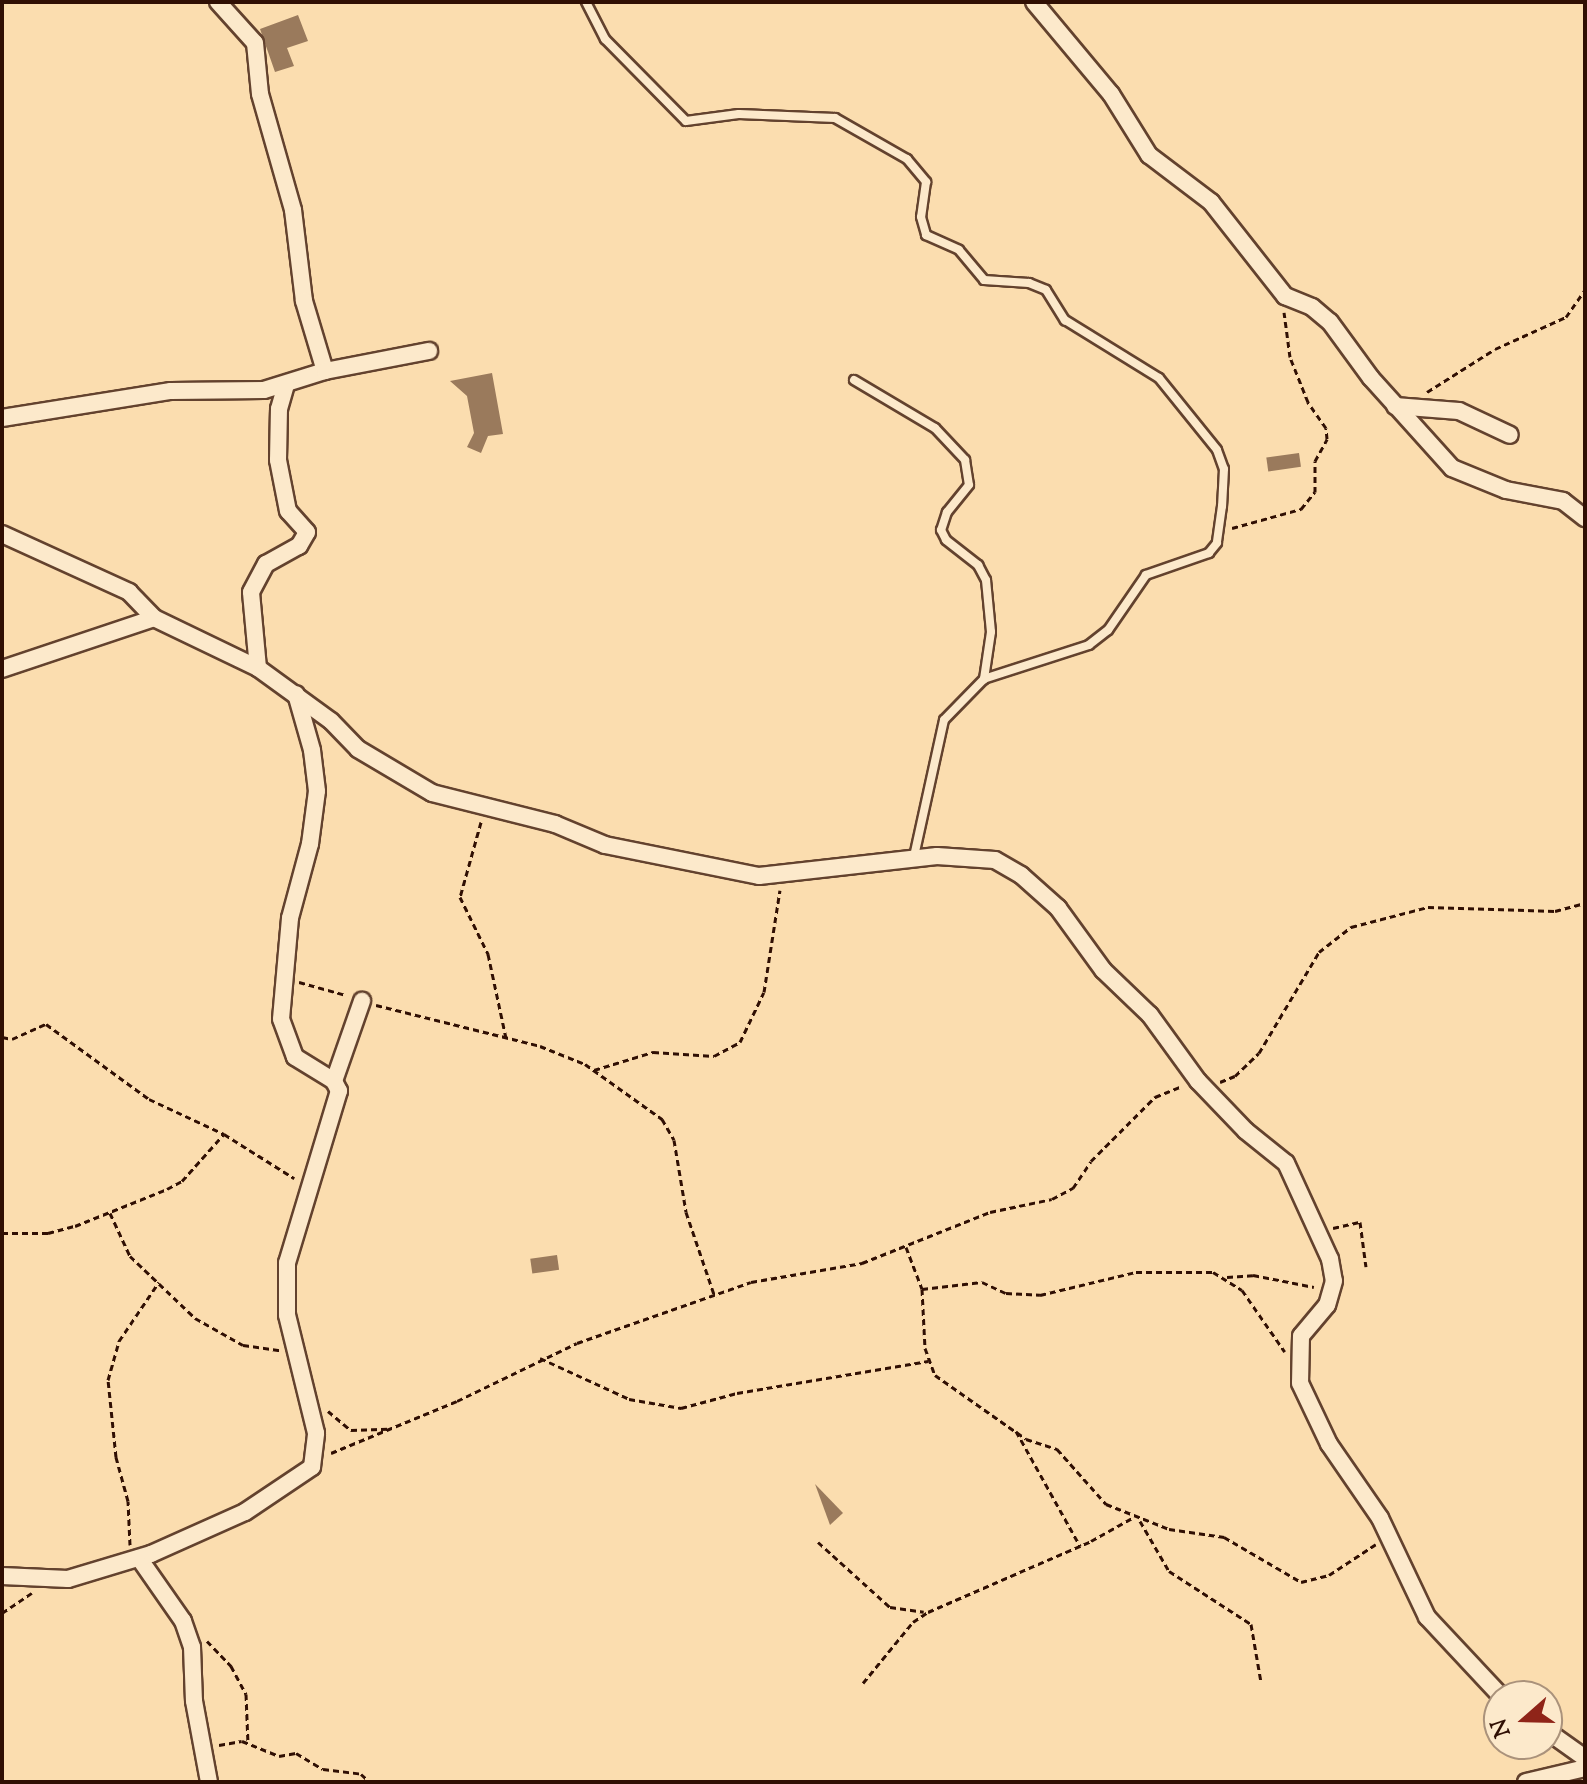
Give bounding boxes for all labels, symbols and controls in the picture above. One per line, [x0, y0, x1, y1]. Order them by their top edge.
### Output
north arrow [1483, 1680, 1563, 1760]
text: N [1484, 1714, 1520, 1741]

